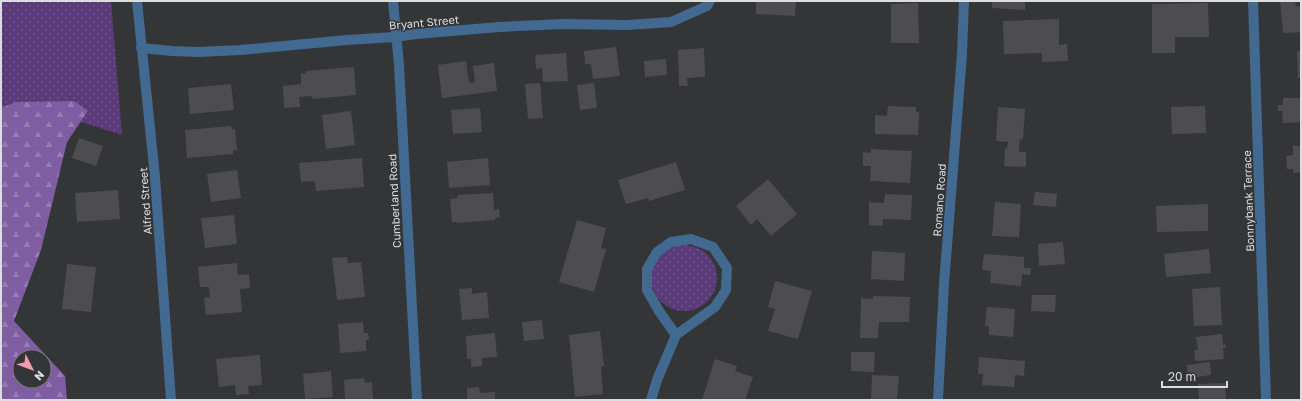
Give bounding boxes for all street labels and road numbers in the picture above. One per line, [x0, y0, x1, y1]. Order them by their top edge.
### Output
street label: Bryant Street [388, 12, 460, 32]
street label: Bonnybank Terrace [1240, 150, 1256, 252]
street label: Cumberland Road [385, 154, 403, 248]
street label: Romano Road [930, 163, 948, 237]
street label: Alfred Street [136, 167, 154, 235]

